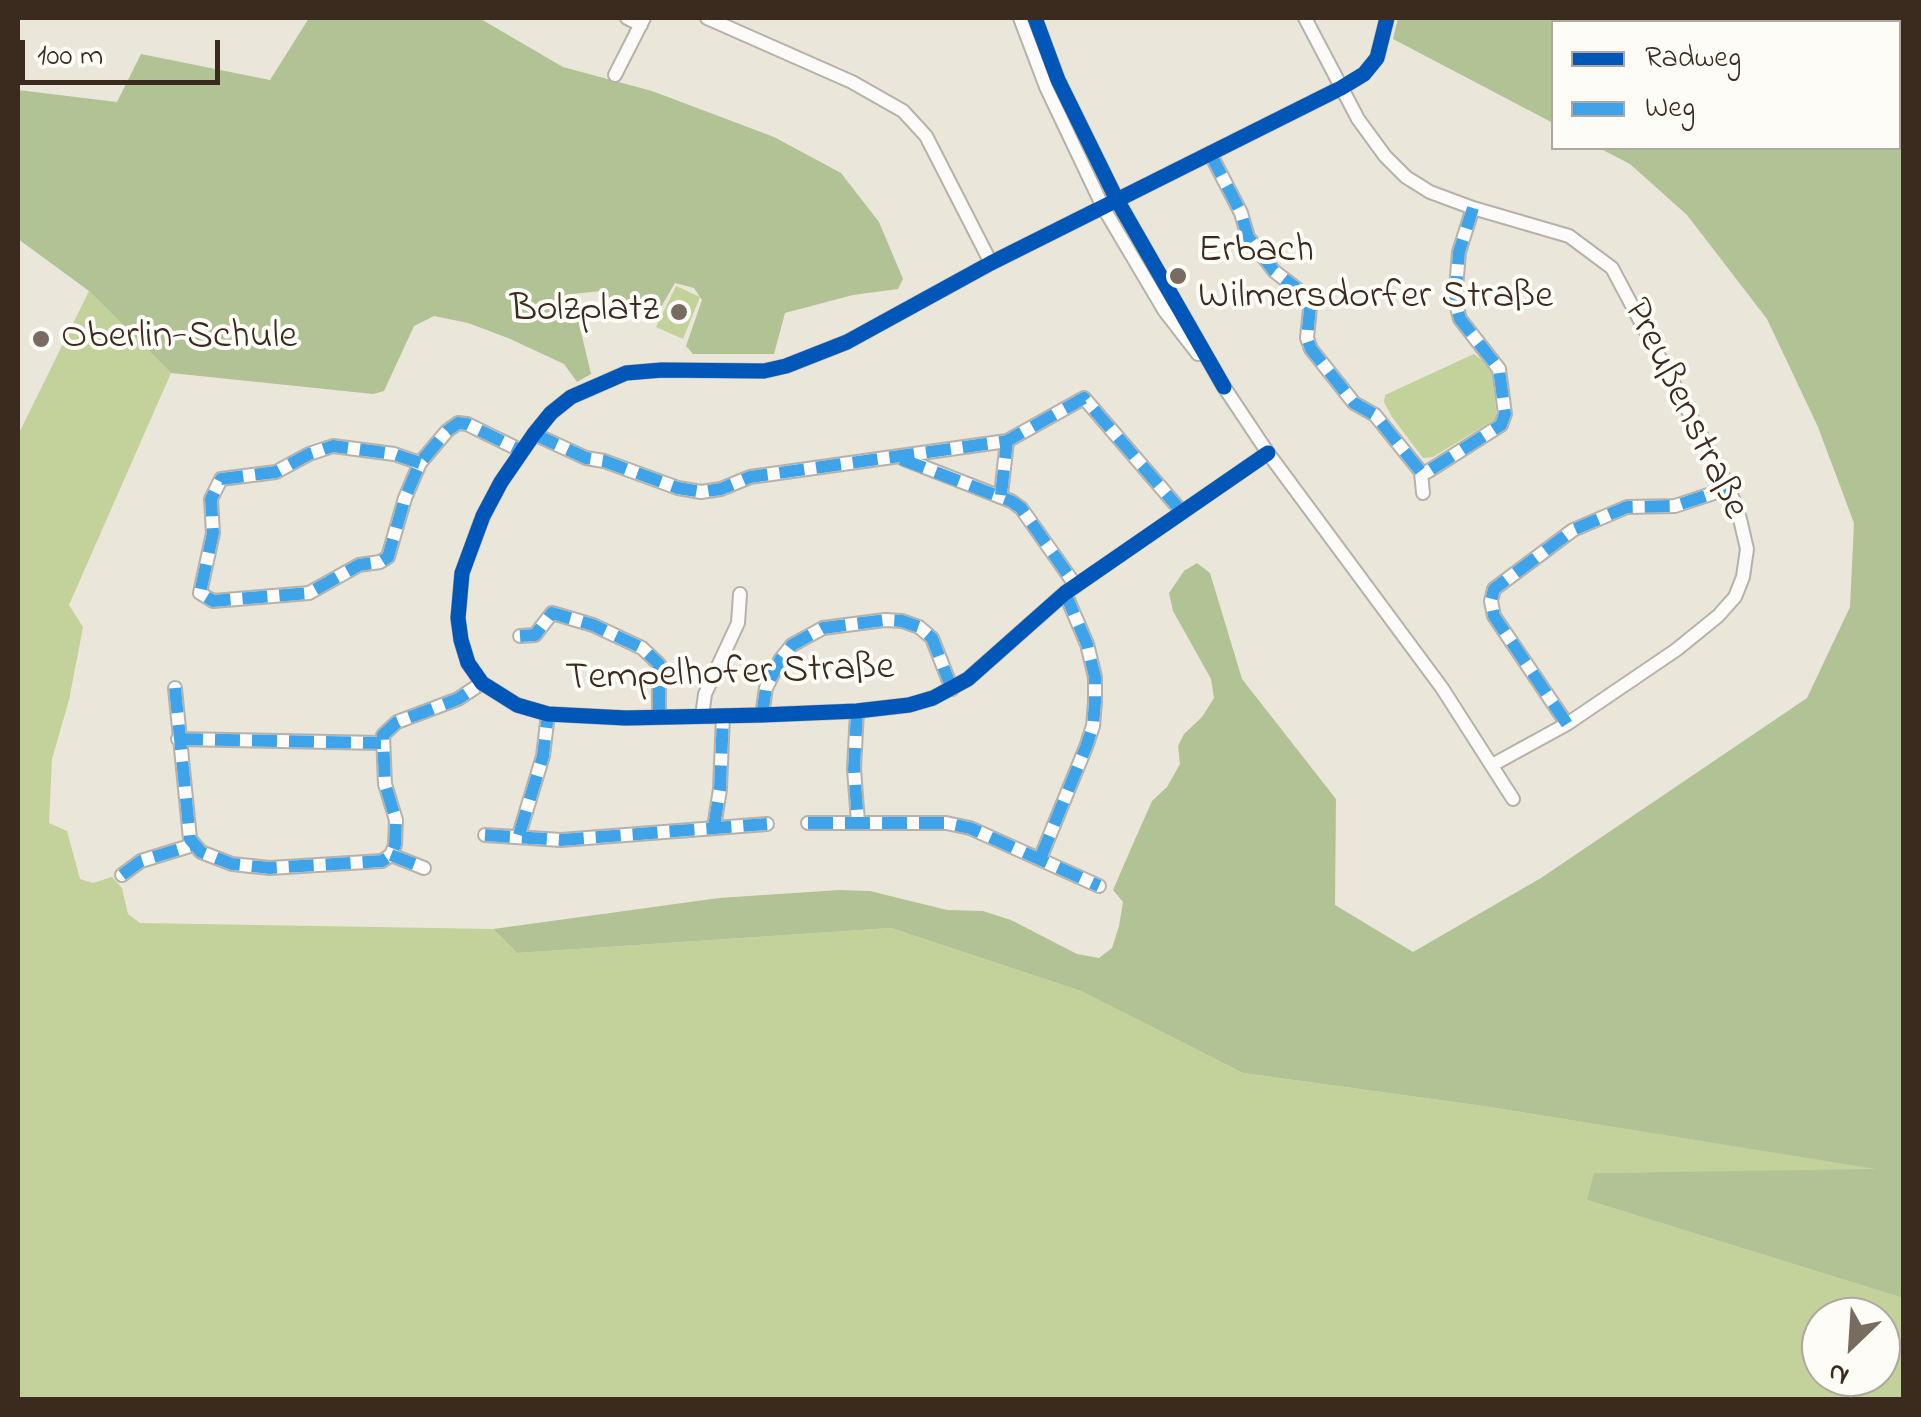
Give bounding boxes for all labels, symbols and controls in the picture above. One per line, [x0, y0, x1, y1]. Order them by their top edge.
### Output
scale bar [25, 20, 225, 82]
legend [1551, 20, 1901, 150]
text: 100 m [37, 35, 103, 79]
text: Radweg [1645, 37, 1741, 81]
text: Weg [1645, 87, 1695, 131]
place label: Erbach Wilmersdorfer Straße [1198, 229, 1553, 323]
marker: Erbach Wilmersdorfer Straße [1167, 265, 1189, 287]
place label: Bolzplatz [510, 288, 659, 336]
street label: Preußenstraße [1609, 292, 1757, 528]
marker: Bolzplatz [668, 301, 690, 323]
place label: Oberlin-Schule [61, 315, 297, 363]
marker: Oberlin-Schule [30, 328, 52, 350]
street label: Tempelhofer Straße [565, 646, 895, 706]
north arrow [1801, 1297, 1901, 1397]
text: N [1822, 1350, 1856, 1395]

